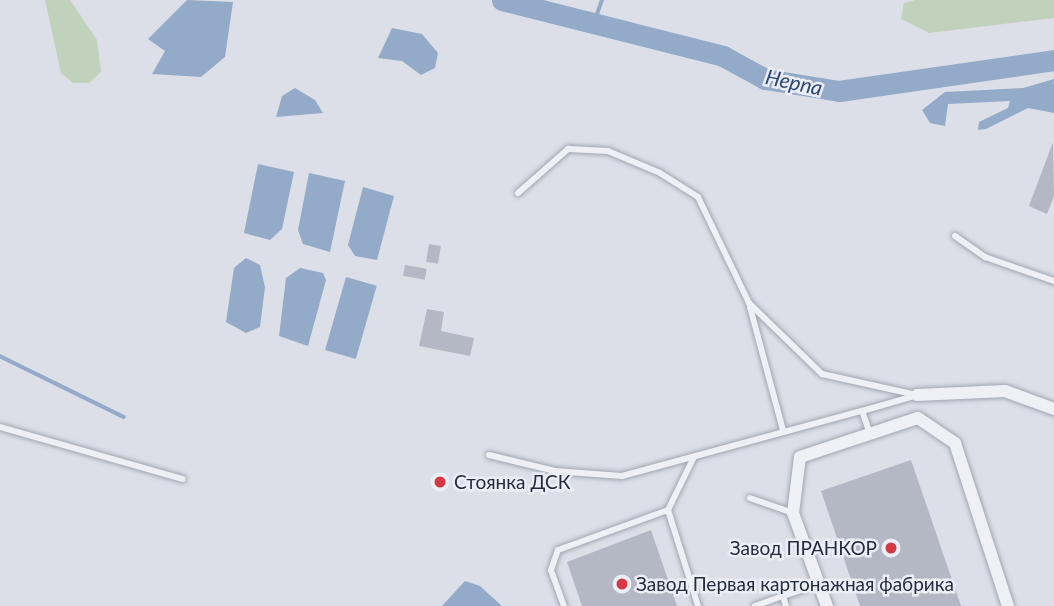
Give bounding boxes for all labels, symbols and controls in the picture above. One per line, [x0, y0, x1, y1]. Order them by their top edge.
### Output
water label: Нерпа [763, 64, 825, 100]
place label: Стоянка ДСК [454, 471, 570, 493]
marker: Стоянка ДСК [432, 474, 448, 490]
place label: Завод ПРАНКОР [730, 537, 877, 559]
marker: Завод ПРАНКОР [883, 540, 899, 556]
place label: Завод Первая картонажная фабрика [636, 573, 954, 595]
marker: Завод Первая картонажная фабрика [614, 576, 630, 592]

